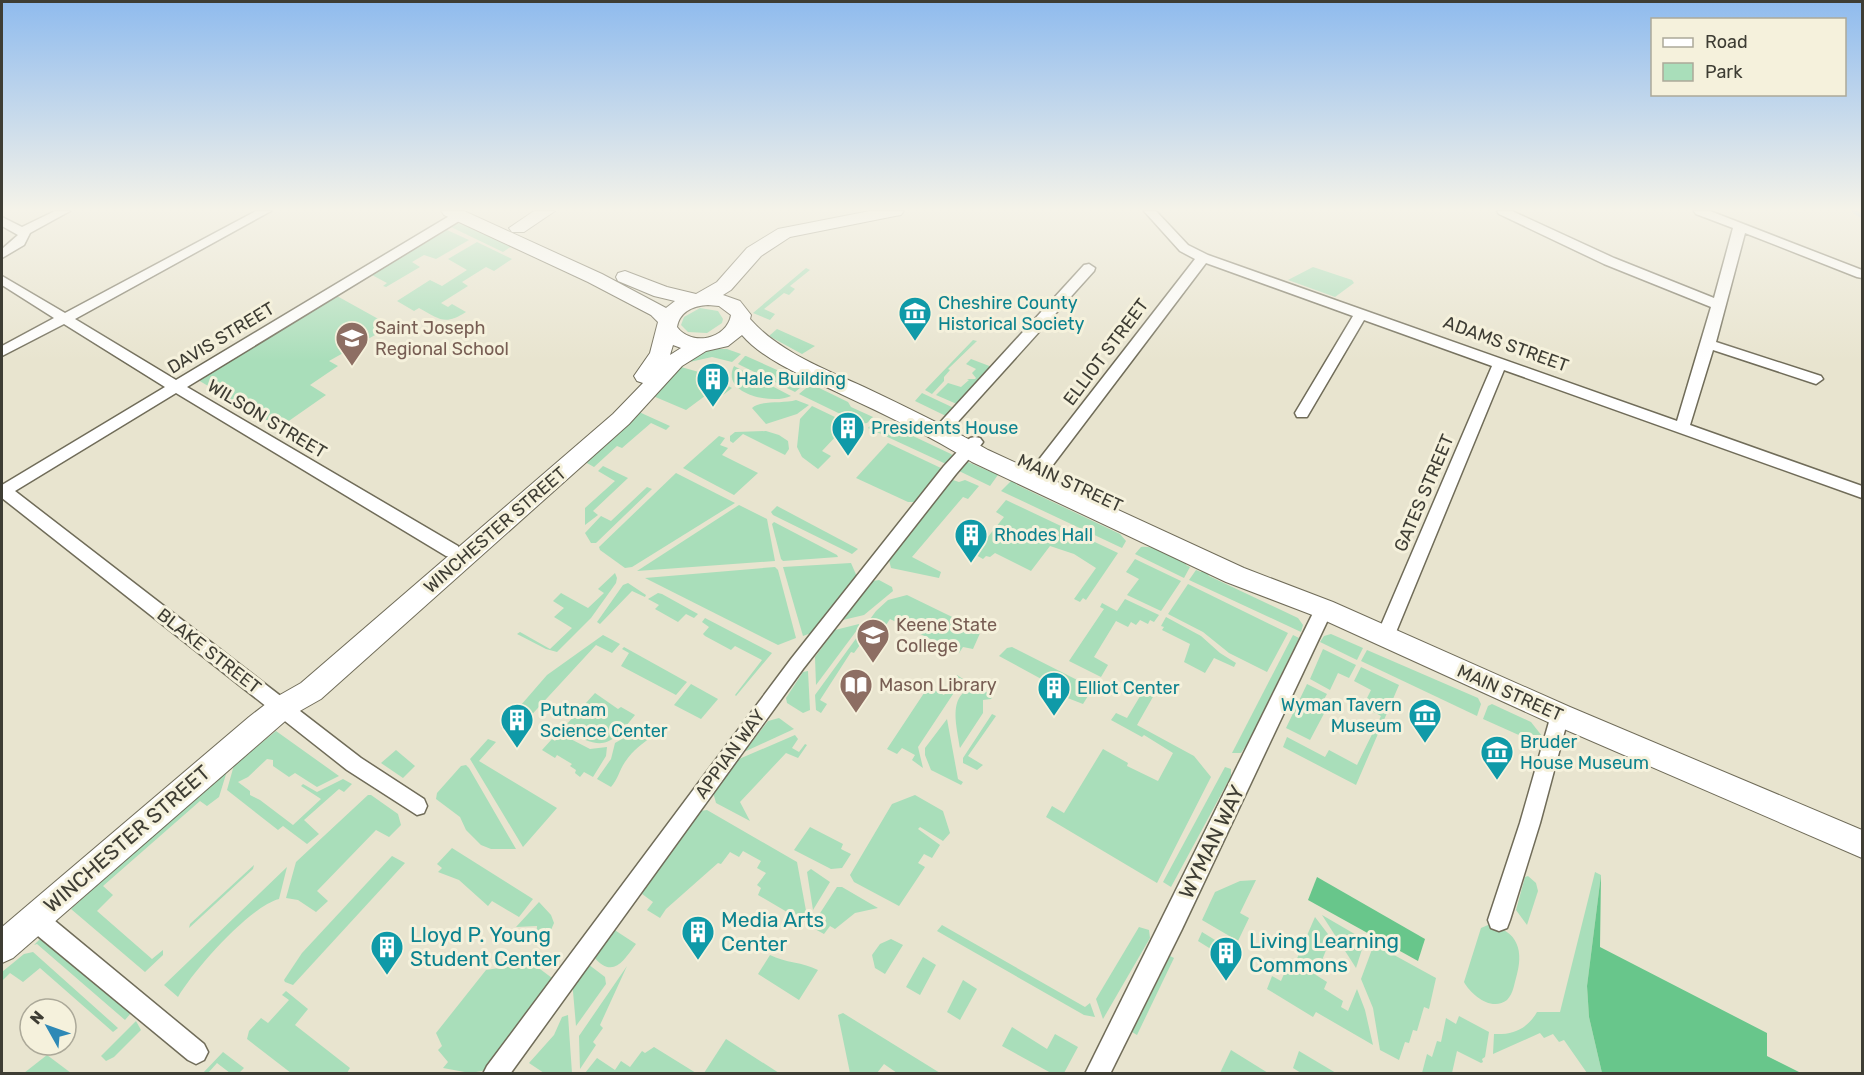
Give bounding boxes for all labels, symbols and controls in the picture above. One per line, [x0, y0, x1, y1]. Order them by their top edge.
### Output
legend [1651, 18, 1846, 96]
text: Road [1705, 31, 1748, 53]
text: Park [1705, 61, 1743, 83]
place label: Cheshire County Historical Society [938, 292, 1084, 335]
street label: ELLIOT STREET [1059, 294, 1153, 410]
museum icon: Cheshire County Historical Society [897, 295, 933, 342]
street label: DAVIS STREET [163, 297, 279, 379]
street label: ADAMS STREET [1440, 311, 1572, 377]
place label: Saint Joseph Regional School [375, 317, 509, 360]
school or university icon: Saint Joseph Regional School [334, 320, 370, 367]
building icon: Hale Building [695, 361, 731, 408]
place label: Hale Building [736, 368, 846, 390]
street label: WILSON STREET [203, 375, 331, 463]
building icon: Presidents House [830, 410, 866, 457]
place label: Presidents House [871, 417, 1018, 439]
street label: GATES STREET [1389, 431, 1459, 555]
street label: MAIN STREET [1014, 449, 1126, 517]
street label: WINCHESTER STREET [419, 462, 571, 598]
building icon: Rhodes Hall [953, 517, 989, 564]
place label: Rhodes Hall [994, 524, 1093, 546]
street label: BLAKE STREET [153, 604, 265, 698]
place label: Keene State College [896, 614, 997, 657]
school or university icon: Keene State College [855, 617, 891, 664]
street label: MAIN STREET [1454, 660, 1566, 726]
library icon: Mason Library [838, 667, 874, 714]
building icon: Elliot Center [1036, 670, 1072, 717]
place label: Mason Library [879, 674, 997, 696]
place label: Elliot Center [1077, 677, 1180, 699]
place label: Wyman Tavern Museum [1281, 694, 1402, 737]
museum icon: Wyman Tavern Museum [1407, 697, 1443, 744]
place label: Putnam Science Center [540, 699, 668, 742]
building icon: Putnam Science Center [499, 702, 535, 749]
street label: APPIAN WAY [690, 705, 770, 803]
place label: Bruder House Museum [1520, 731, 1649, 774]
museum icon: Bruder House Museum [1479, 734, 1515, 781]
street label: WINCHESTER STREET [38, 760, 215, 918]
street label: WYMAN WAY [1173, 781, 1250, 903]
place label: Media Arts Center [721, 907, 824, 956]
building icon: Media Arts Center [680, 914, 716, 961]
place label: Lloyd P. Young Student Center [410, 922, 560, 971]
place label: Living Learning Commons [1249, 928, 1399, 977]
building icon: Lloyd P. Young Student Center [369, 929, 405, 976]
building icon: Living Learning Commons [1208, 935, 1244, 982]
north arrow [18, 997, 78, 1057]
text: N [26, 1007, 48, 1028]

